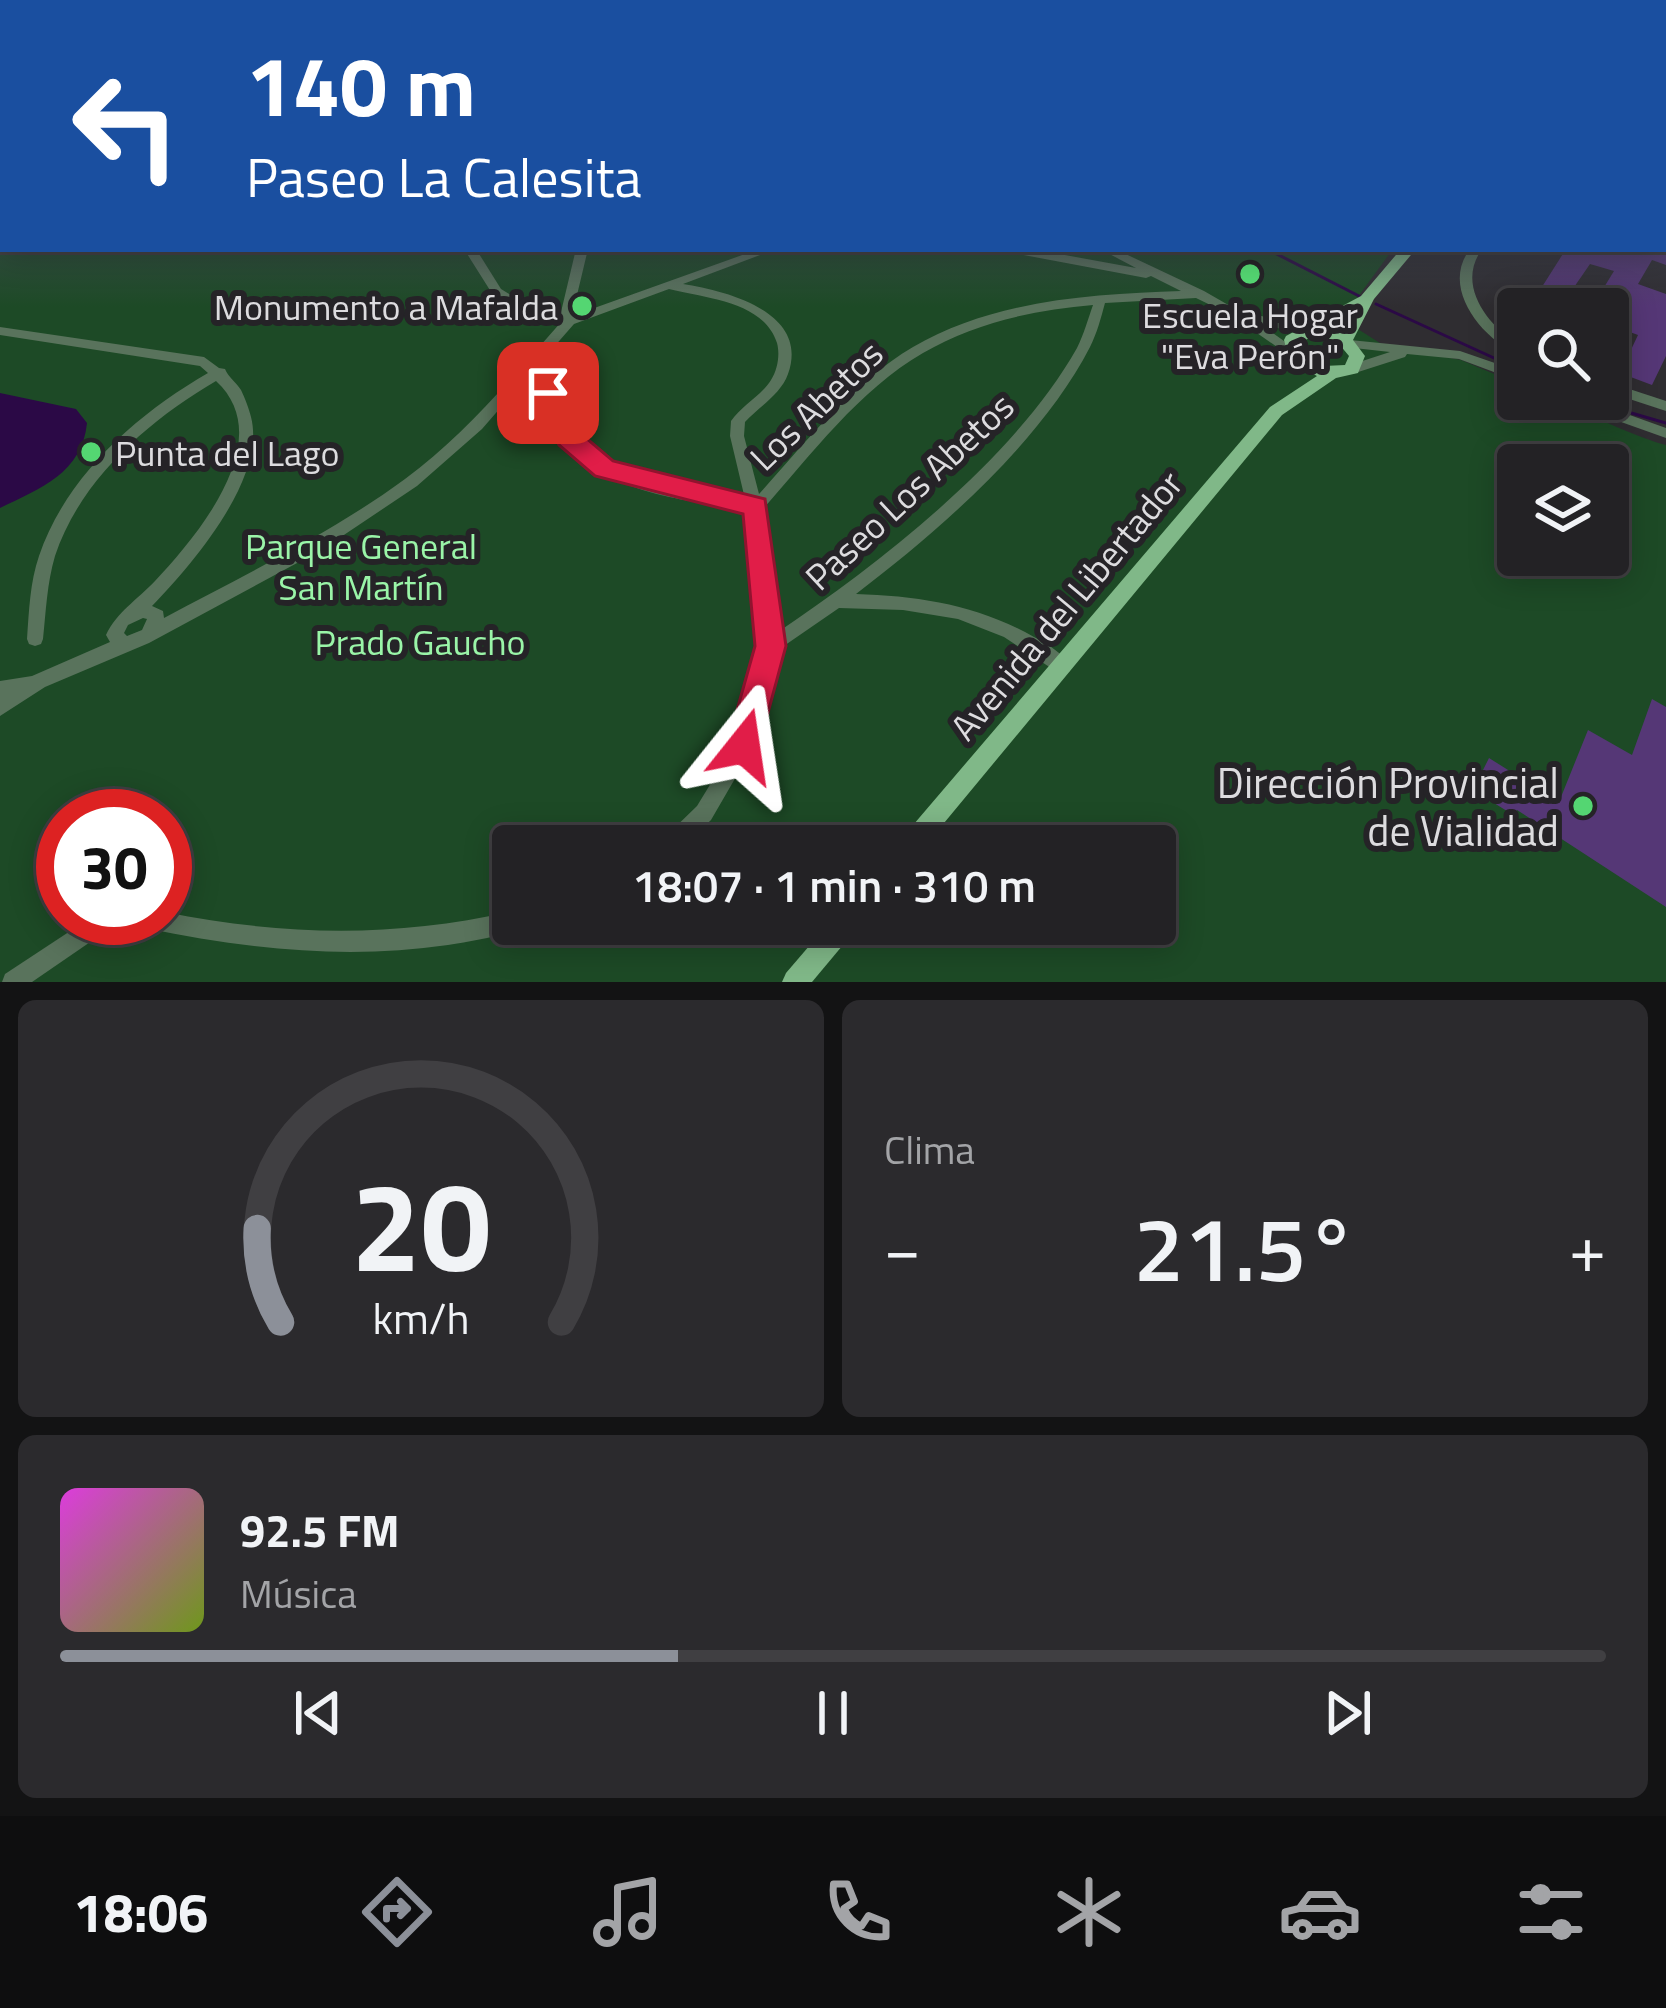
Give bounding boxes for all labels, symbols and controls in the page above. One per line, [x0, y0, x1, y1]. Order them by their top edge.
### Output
text: 140 m [246, 21, 476, 149]
icon: left [48, 48, 204, 204]
text: Paseo La Calesita [246, 136, 642, 218]
marker: Escuela Hogar "Eva Perón" [1237, 261, 1263, 287]
place label: Monumento a Mafalda [214, 279, 558, 334]
place label: Escuela Hogar "Eva Perón" [1142, 287, 1358, 383]
map controls [1497, 288, 1629, 576]
button: search [1497, 288, 1629, 420]
marker: Monumento a Mafalda [569, 293, 595, 319]
street label: Los Abetos [737, 327, 895, 483]
pin [497, 342, 599, 444]
icon: arrive [515, 360, 581, 426]
street label: Paseo Los Abetos [792, 379, 1026, 603]
place label: Punta del Lago [115, 425, 340, 480]
marker: Punta del Lago [78, 439, 104, 465]
button: layers [1497, 444, 1629, 576]
street label: Avenida del Libertador [936, 458, 1196, 752]
park label: Parque General San Martín [245, 518, 477, 614]
park label: Prado Gaucho [314, 614, 526, 669]
position arrow [681, 683, 807, 809]
place label: Dirección Provincial de Vialidad [1217, 750, 1559, 862]
speed limit sign: 30 [36, 789, 192, 945]
marker: Dirección Provincial de Vialidad [1570, 793, 1596, 819]
text: 18:07 · 1 min · 310 m [632, 851, 1036, 919]
text: Clima [884, 1120, 975, 1179]
text: 20 [351, 1130, 491, 1319]
text: 21.5° [1133, 1179, 1357, 1316]
text: − [884, 1197, 921, 1298]
text: + [1569, 1197, 1606, 1298]
text: km/h [372, 1284, 470, 1350]
text: 92.5 FM [240, 1496, 400, 1564]
text: Música [240, 1564, 357, 1623]
icon: previous [285, 1680, 351, 1746]
icon: pause [800, 1680, 866, 1746]
icon: next [1315, 1680, 1381, 1746]
icon: directions [355, 1870, 439, 1954]
icon: music [586, 1870, 670, 1954]
icon: phone [816, 1870, 900, 1954]
icon: climate [1047, 1870, 1131, 1954]
icon: car [1278, 1870, 1362, 1954]
icon: filters [1509, 1870, 1593, 1954]
text: 18:06 [73, 1871, 208, 1953]

